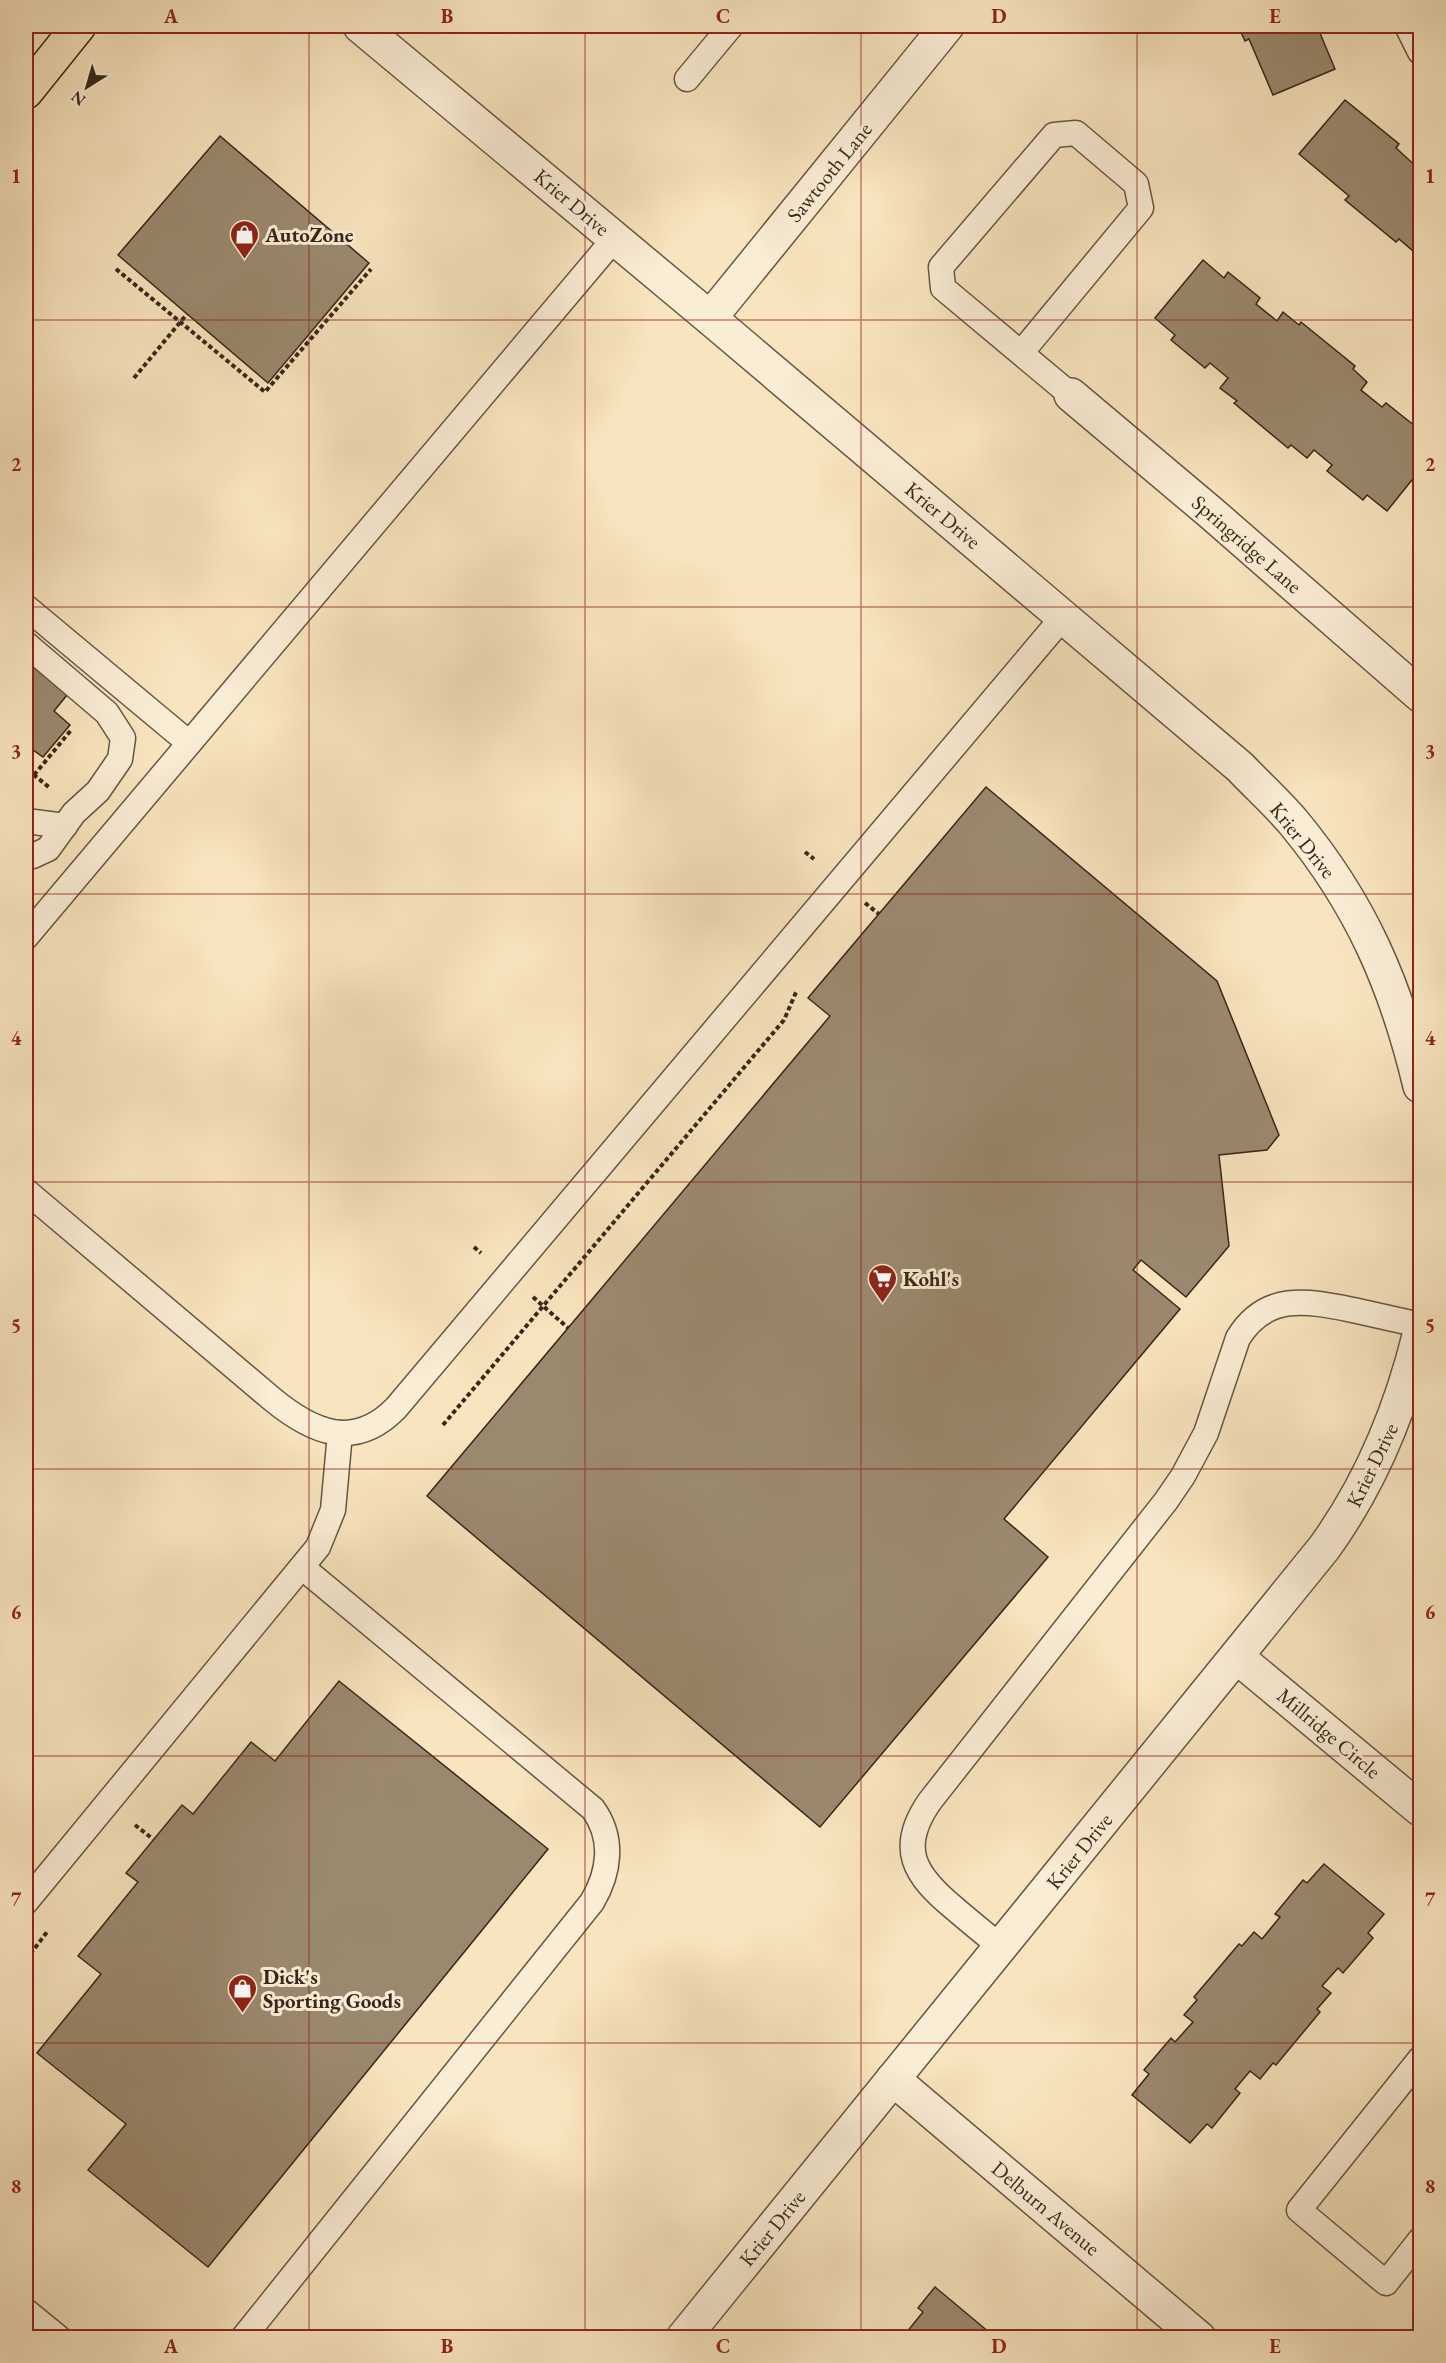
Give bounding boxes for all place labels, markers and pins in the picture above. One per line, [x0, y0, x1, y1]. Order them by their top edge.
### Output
shop icon: AutoZone [228, 218, 260, 260]
place label: AutoZone [264, 221, 354, 248]
supermarket icon: Kohl's [866, 1262, 898, 1304]
place label: Kohl's [903, 1265, 959, 1292]
place label: Dick's Sporting Goods [263, 1963, 401, 2014]
shop icon: Dick's Sporting Goods [226, 1972, 258, 2014]

